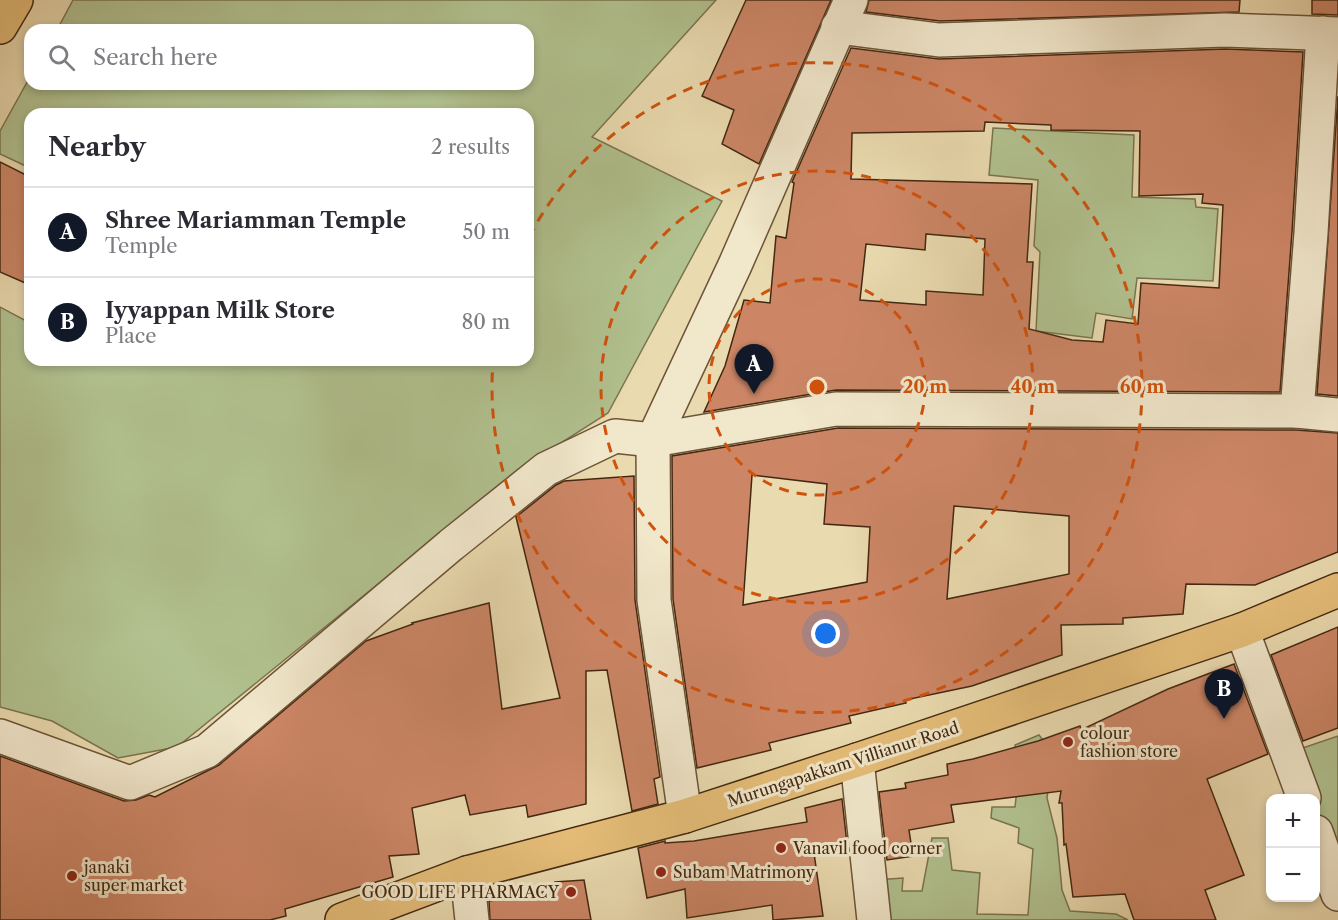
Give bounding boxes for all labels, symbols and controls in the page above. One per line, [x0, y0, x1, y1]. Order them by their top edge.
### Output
search box [24, 24, 534, 90]
icon: search [45, 41, 78, 74]
text: Search here [93, 44, 218, 71]
text: Nearby [48, 131, 146, 163]
text: 2 results [431, 135, 510, 159]
text: Shree Mariamman Temple [105, 207, 406, 234]
text: A [60, 220, 75, 244]
text: 50 m [463, 220, 510, 244]
text: Temple [105, 234, 177, 258]
text: Iyyappan Milk Store [105, 297, 335, 324]
text: B [60, 310, 75, 334]
text: 80 m [462, 310, 510, 334]
text: Place [105, 324, 156, 348]
pin: A [734, 344, 774, 394]
text: 20 m [903, 376, 947, 398]
text: 40 m [1011, 376, 1055, 398]
text: 60 m [1120, 376, 1164, 398]
centre of rings [807, 377, 827, 397]
your location [811, 619, 840, 648]
pin: B [1204, 670, 1244, 719]
street label: Murungapakkam Villianur Road [725, 717, 961, 811]
place label: colour fashion store [1080, 723, 1178, 761]
marker: colour fashion store [1061, 735, 1075, 749]
map controls [1266, 794, 1320, 902]
button: + [1266, 794, 1320, 848]
place label: Vanavil food corner [792, 838, 942, 858]
marker: Vanavil food corner [774, 841, 788, 855]
button: − [1266, 848, 1320, 902]
place label: janaki super market [81, 857, 184, 895]
place label: Subam Matrimony [673, 862, 816, 882]
marker: Subam Matrimony [654, 865, 668, 879]
marker: janaki super market [65, 869, 79, 883]
place label: GOOD LIFE PHARMACY [361, 882, 560, 902]
marker: GOOD LIFE PHARMACY [564, 885, 578, 899]

